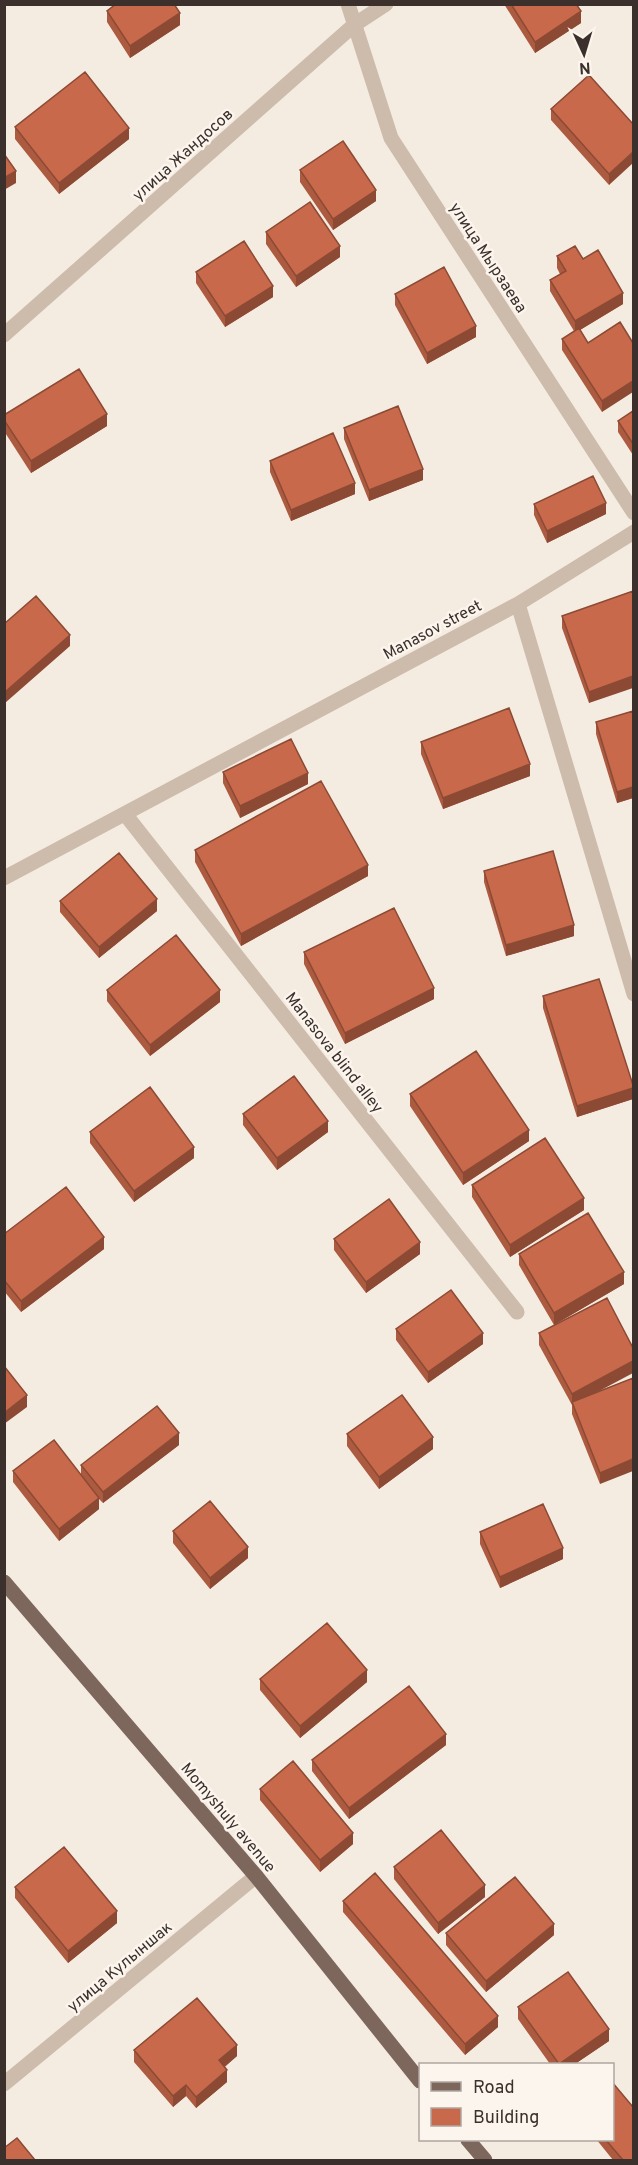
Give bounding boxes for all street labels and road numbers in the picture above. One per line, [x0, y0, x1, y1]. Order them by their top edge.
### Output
street label: улица Жандосов [129, 105, 238, 206]
street label: улица Мырзаева [444, 199, 530, 317]
street label: Manasov street [380, 596, 486, 665]
street label: Manasova blind alley [280, 989, 387, 1118]
street label: Momyshuly avenue [176, 1759, 279, 1877]
street label: улица Кулыншак [64, 1918, 177, 2017]

